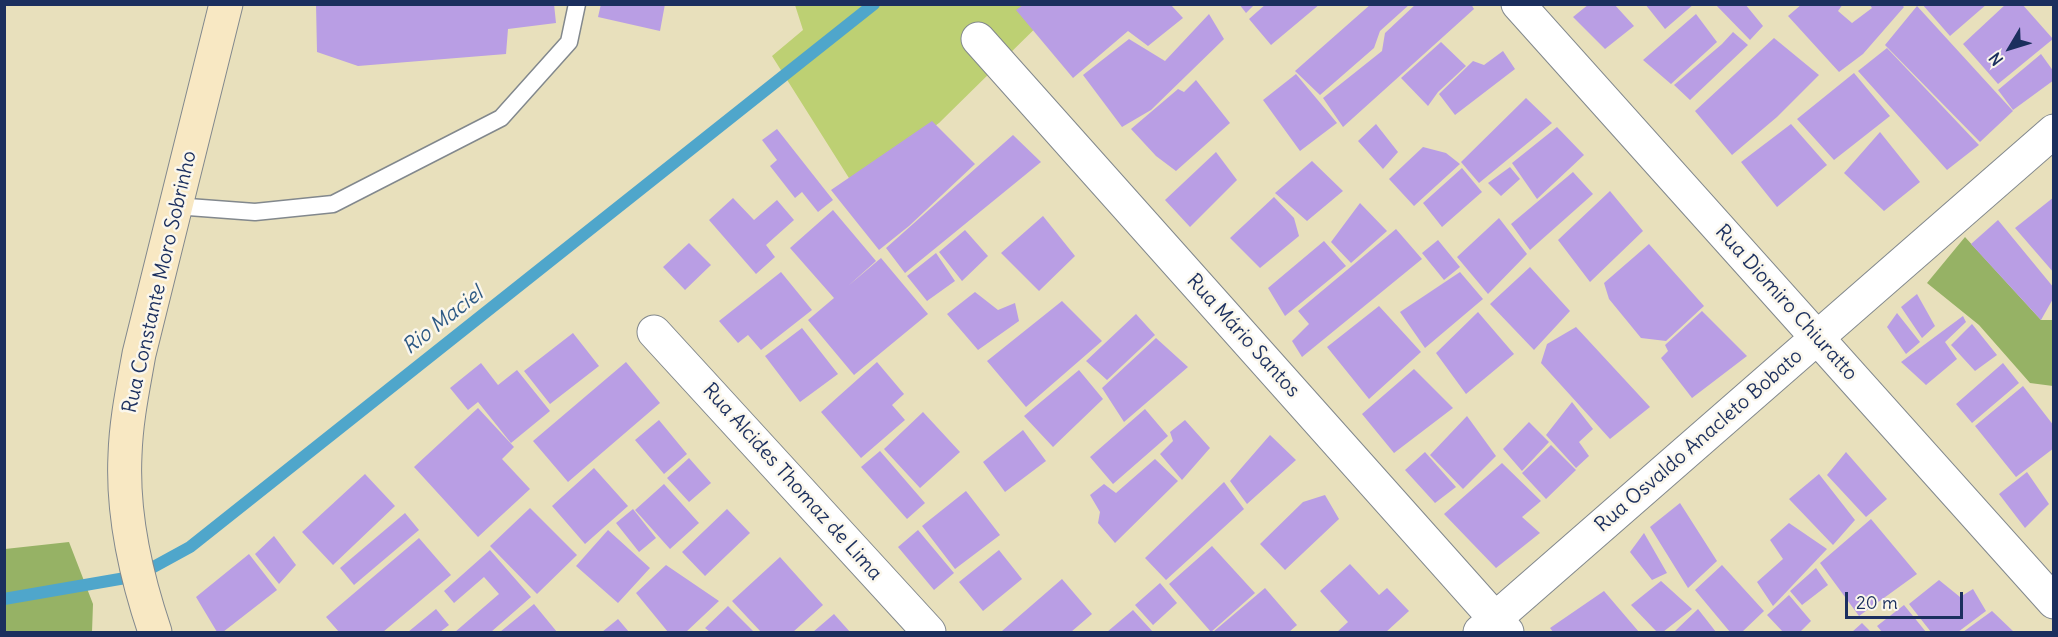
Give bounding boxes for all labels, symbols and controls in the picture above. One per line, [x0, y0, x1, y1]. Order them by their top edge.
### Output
north arrow [1980, 18, 2040, 78]
text: N [1985, 49, 2007, 70]
street label: Rua Constante Moro Sobrinho [118, 148, 202, 416]
street label: Rua Diomiro Chiuratto [1710, 220, 1862, 386]
street label: Rua Mário Santos [1181, 269, 1305, 403]
water label: Rio Maciel [398, 282, 488, 360]
street label: Rua Osvaldo Anacleto Bobato [1590, 344, 1808, 538]
street label: Rua Alcides Thomaz de Lima [697, 379, 887, 585]
scale bar [1848, 580, 1966, 618]
text: 20 m [1856, 591, 1898, 614]

